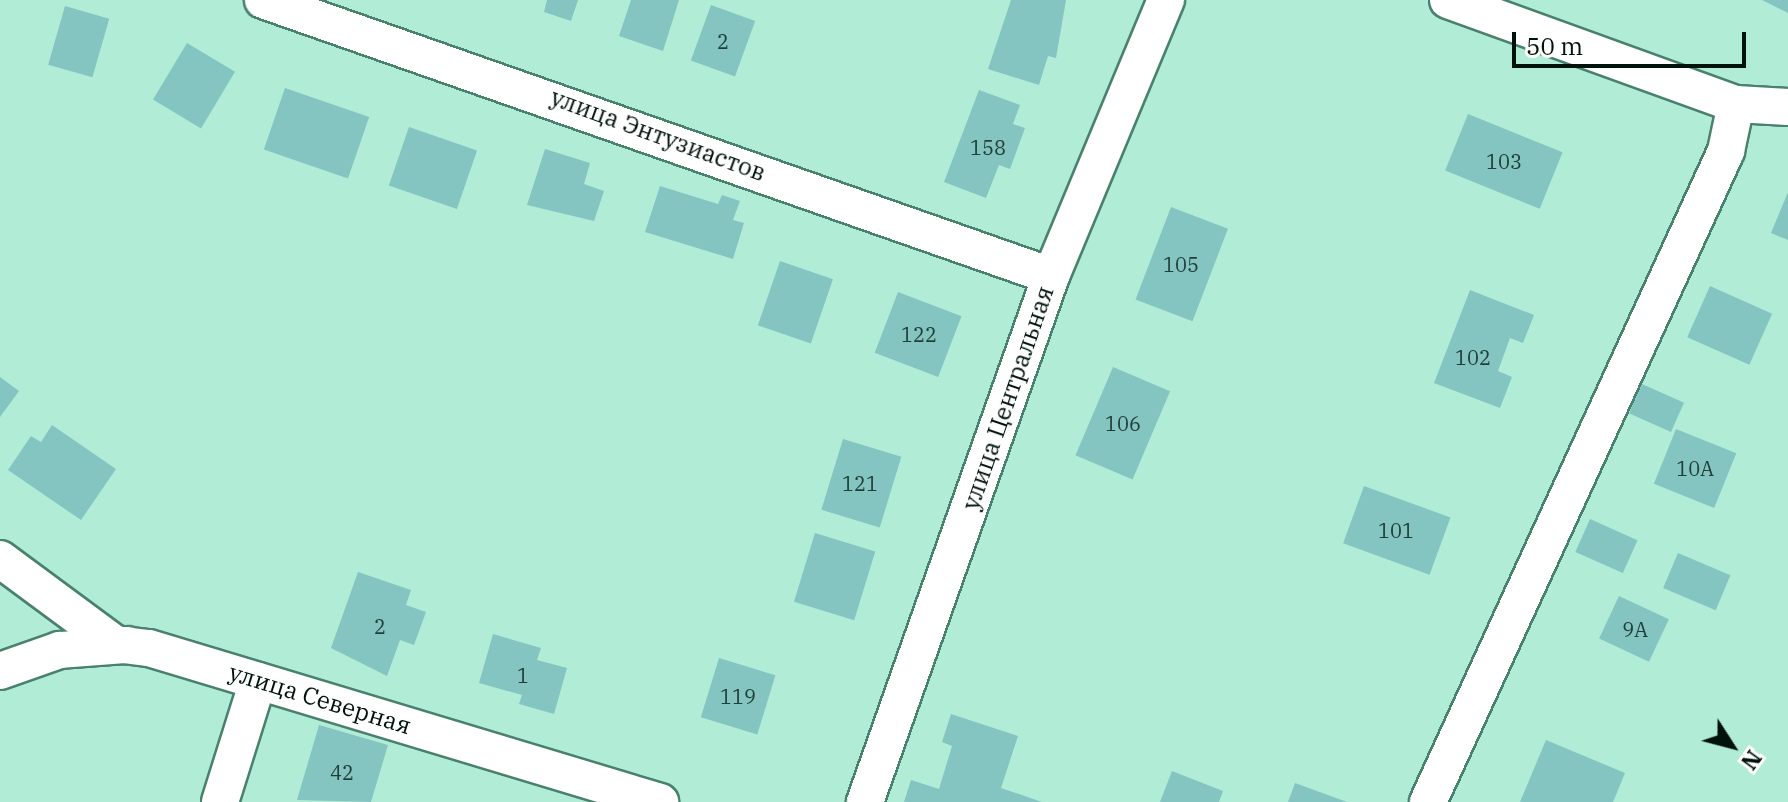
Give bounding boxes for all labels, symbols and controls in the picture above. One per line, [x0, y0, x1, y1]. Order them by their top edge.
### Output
scale bar [1516, 16, 1750, 66]
house number: 2 [717, 29, 729, 53]
text: 50 m [1526, 30, 1583, 62]
street label: улица Энтузиастов [547, 83, 769, 187]
house number: 158 [970, 135, 1006, 159]
house number: 103 [1486, 149, 1522, 173]
house number: 105 [1163, 252, 1199, 276]
street label: улица Центральная [956, 282, 1060, 514]
house number: 122 [901, 322, 937, 346]
house number: 102 [1455, 345, 1491, 369]
house number: 106 [1105, 411, 1141, 435]
house number: 10А [1676, 456, 1714, 480]
house number: 121 [842, 471, 878, 495]
house number: 101 [1378, 518, 1414, 542]
house number: 2 [374, 614, 386, 638]
house number: 9А [1622, 617, 1648, 641]
street label: улица Северная [225, 658, 415, 740]
house number: 1 [517, 663, 529, 687]
house number: 119 [720, 684, 756, 708]
north arrow [1692, 706, 1772, 786]
text: N [1735, 745, 1769, 776]
house number: 42 [330, 760, 354, 784]

